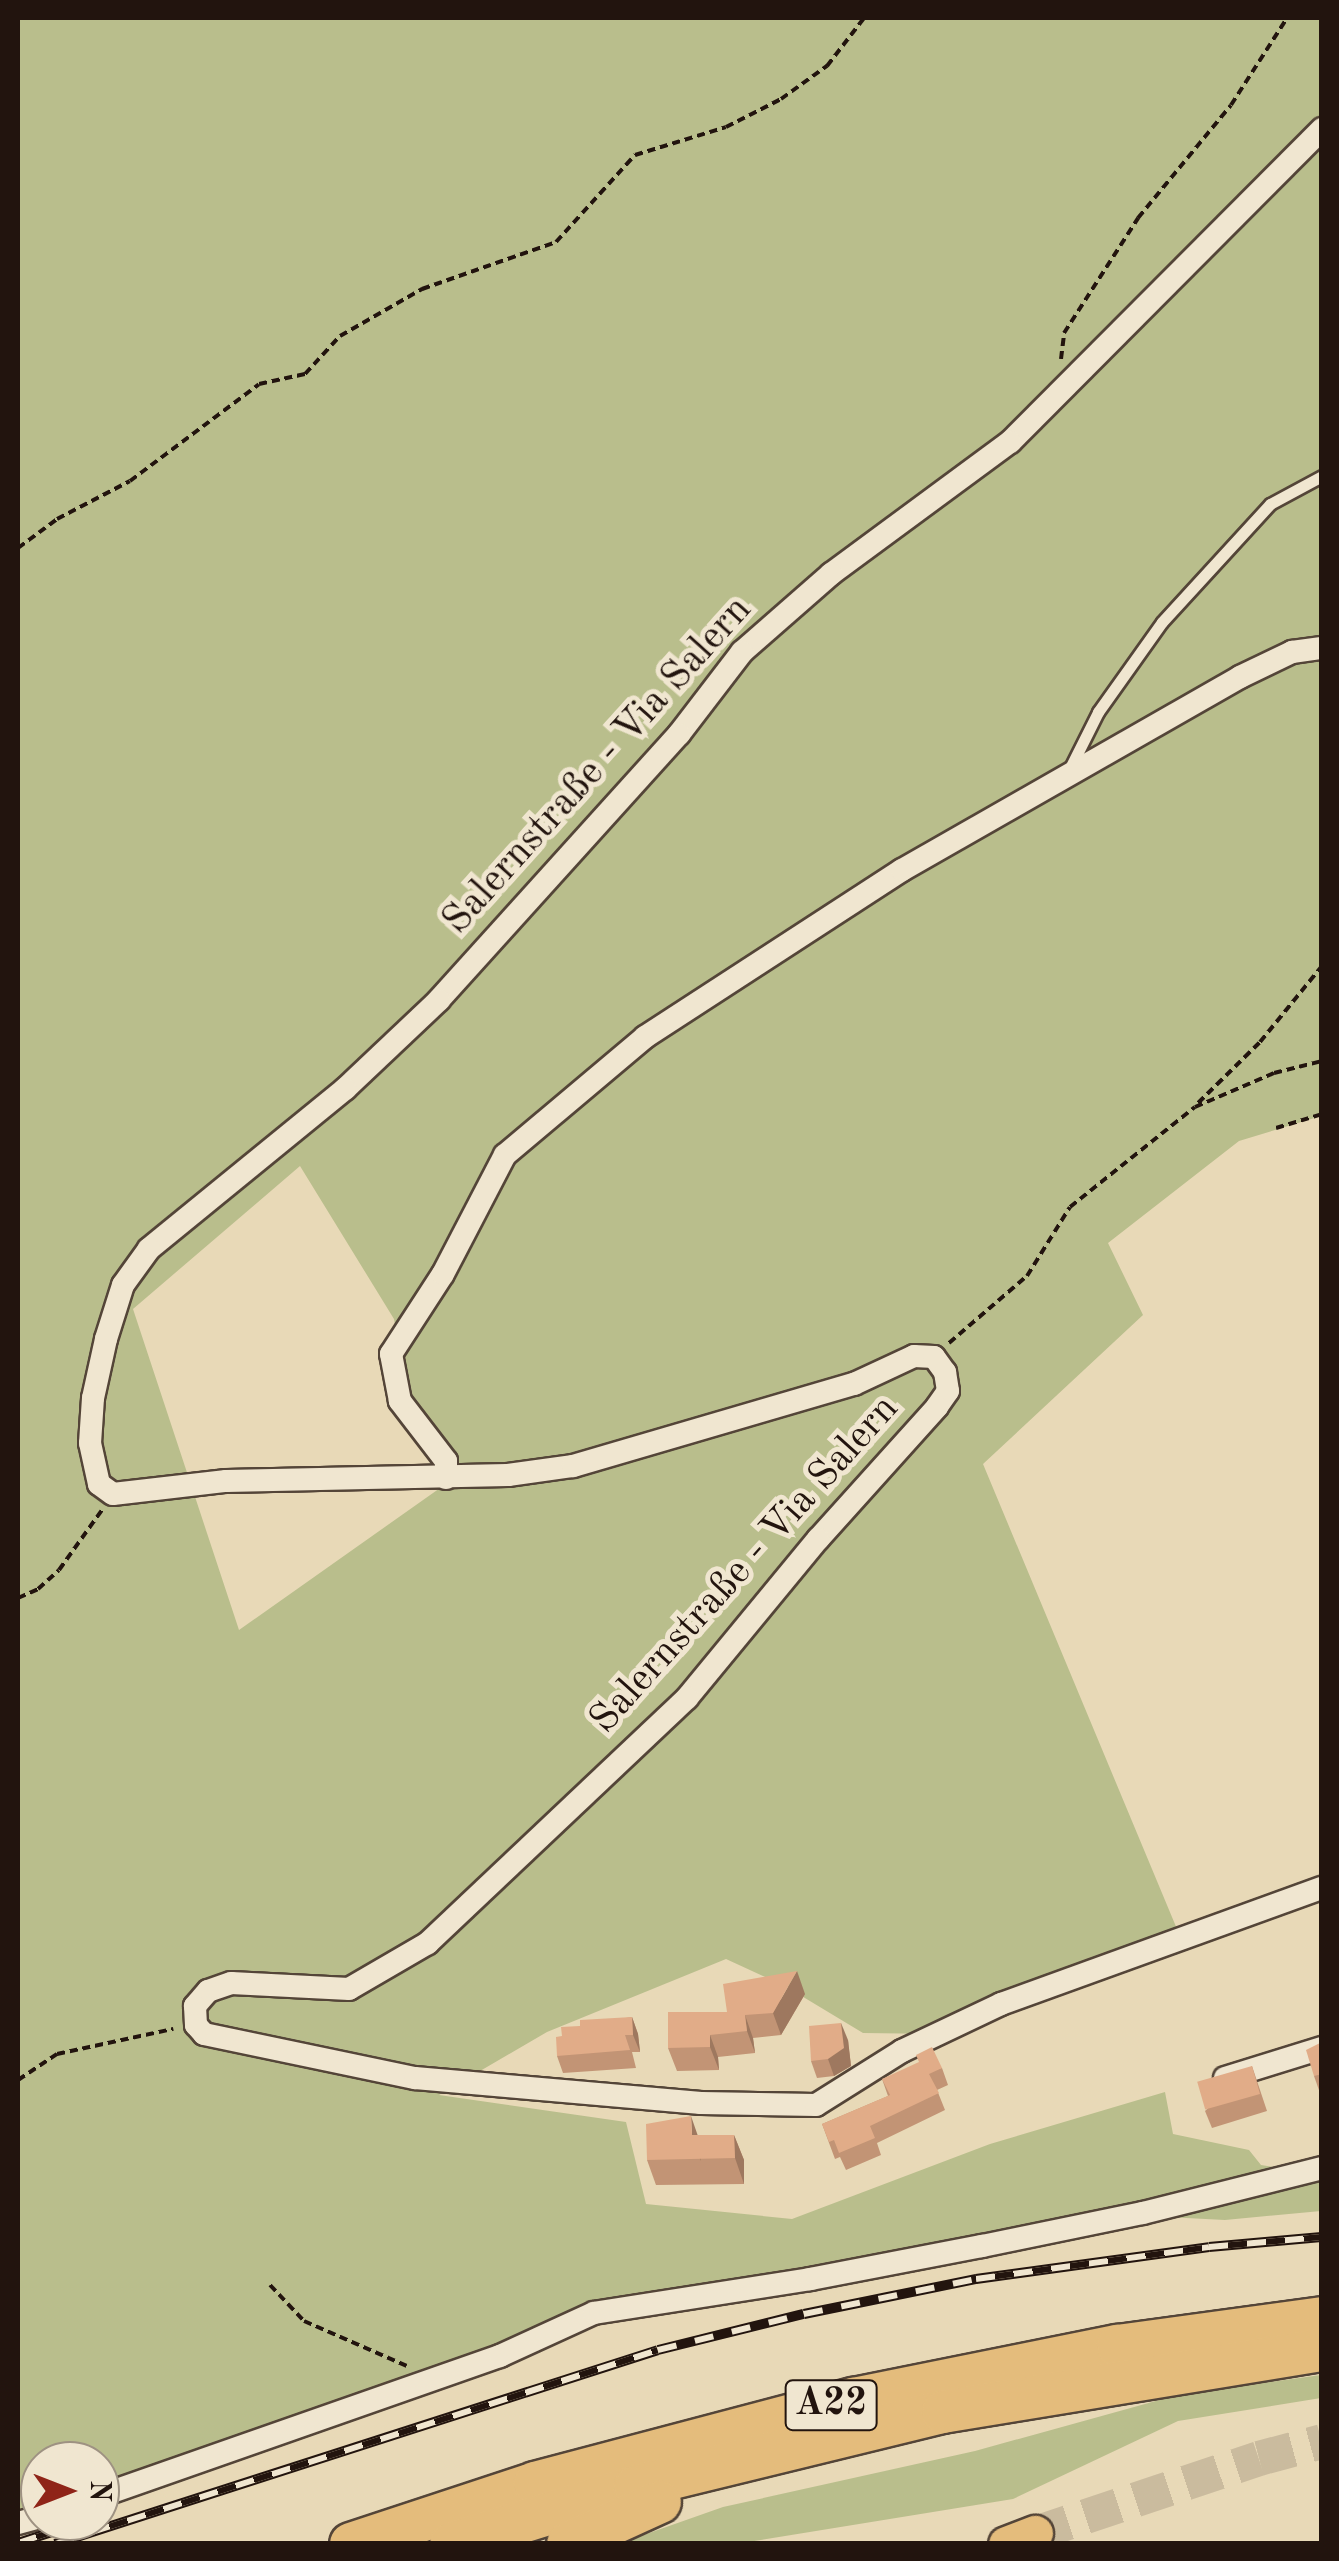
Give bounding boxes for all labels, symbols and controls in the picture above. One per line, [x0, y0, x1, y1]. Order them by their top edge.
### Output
street label: Salernstraße - Via Salern [433, 587, 763, 945]
street label: Salernstraße - Via Salern [580, 1386, 910, 1744]
road number: A22 [784, 2372, 878, 2438]
north arrow [20, 2441, 120, 2541]
text: N [84, 2480, 112, 2502]

